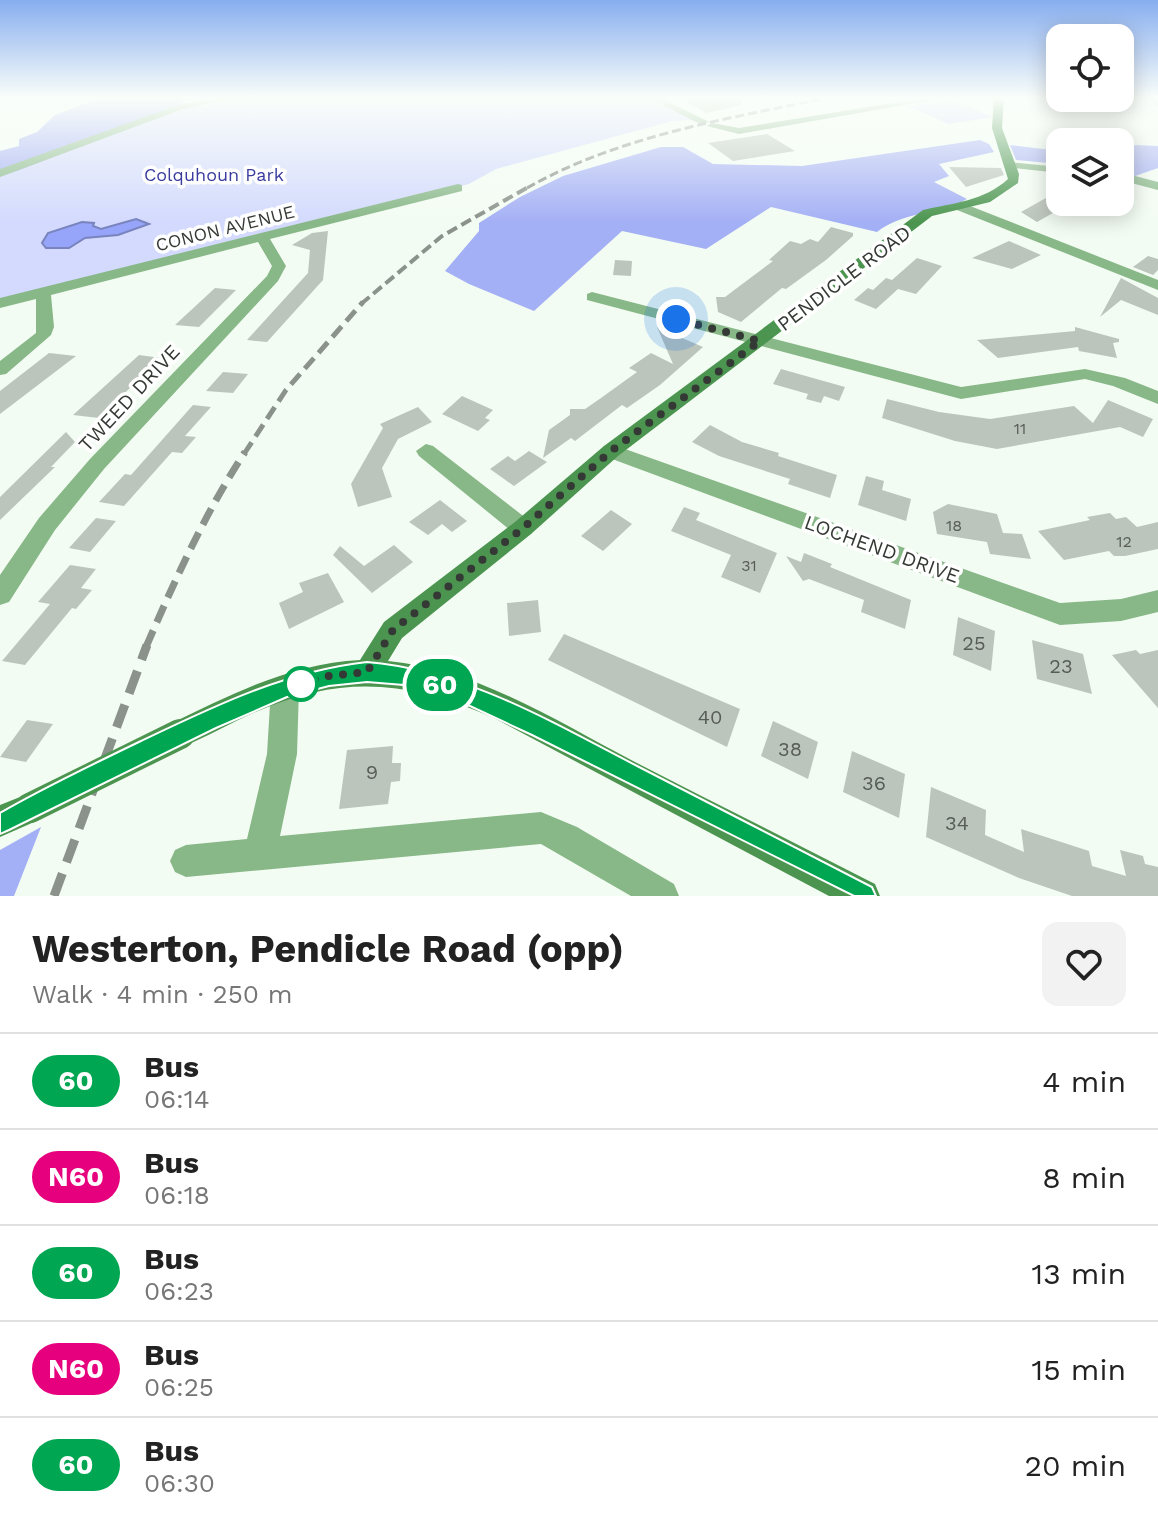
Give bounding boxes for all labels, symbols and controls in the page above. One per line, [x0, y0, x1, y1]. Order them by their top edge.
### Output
map controls [1046, 24, 1134, 216]
button: locate [1046, 24, 1134, 112]
button: layers [1046, 128, 1134, 216]
park label: Colquhoun Park [144, 164, 284, 185]
street label: CONON AVENUE [153, 201, 297, 255]
street label: PENDICLE ROAD [773, 220, 915, 336]
your location [656, 299, 696, 339]
street label: TWEED DRIVE [73, 340, 185, 456]
house number: 11 [1014, 419, 1026, 438]
street label: LOCHEND DRIVE [801, 510, 963, 588]
house number: 18 [946, 516, 962, 535]
house number: 12 [1116, 532, 1132, 551]
house number: 31 [741, 556, 757, 575]
house number: 25 [962, 631, 986, 655]
house number: 23 [1049, 654, 1073, 678]
line badge: 60 [404, 659, 476, 711]
unlabelled marker [284, 667, 318, 701]
text: 60 [422, 668, 458, 701]
house number: 40 [698, 705, 722, 729]
house number: 38 [778, 737, 802, 761]
house number: 9 [366, 760, 378, 784]
house number: 36 [862, 771, 886, 795]
house number: 34 [945, 811, 969, 835]
button: heart [1042, 922, 1126, 1006]
text: Westerton, Pendicle Road (opp) [32, 927, 624, 971]
text: Walk · 4 min · 250 m [32, 979, 293, 1009]
text: Bus [144, 1049, 199, 1084]
text: 60 [58, 1064, 94, 1097]
text: 4 min [1042, 1064, 1126, 1099]
text: 06:14 [144, 1084, 210, 1114]
text: Bus [144, 1145, 199, 1180]
text: N60 [48, 1160, 104, 1193]
text: 8 min [1042, 1160, 1126, 1195]
text: 06:18 [144, 1180, 210, 1210]
text: Bus [144, 1241, 199, 1276]
text: 60 [58, 1256, 94, 1289]
text: 13 min [1031, 1256, 1126, 1291]
text: 06:23 [144, 1276, 214, 1306]
text: Bus [144, 1337, 199, 1372]
text: N60 [48, 1352, 104, 1385]
text: 15 min [1031, 1352, 1126, 1387]
text: 06:25 [144, 1372, 214, 1402]
text: Bus [144, 1433, 199, 1468]
text: 60 [58, 1448, 94, 1481]
text: 20 min [1024, 1448, 1126, 1483]
text: 06:30 [144, 1468, 215, 1498]

